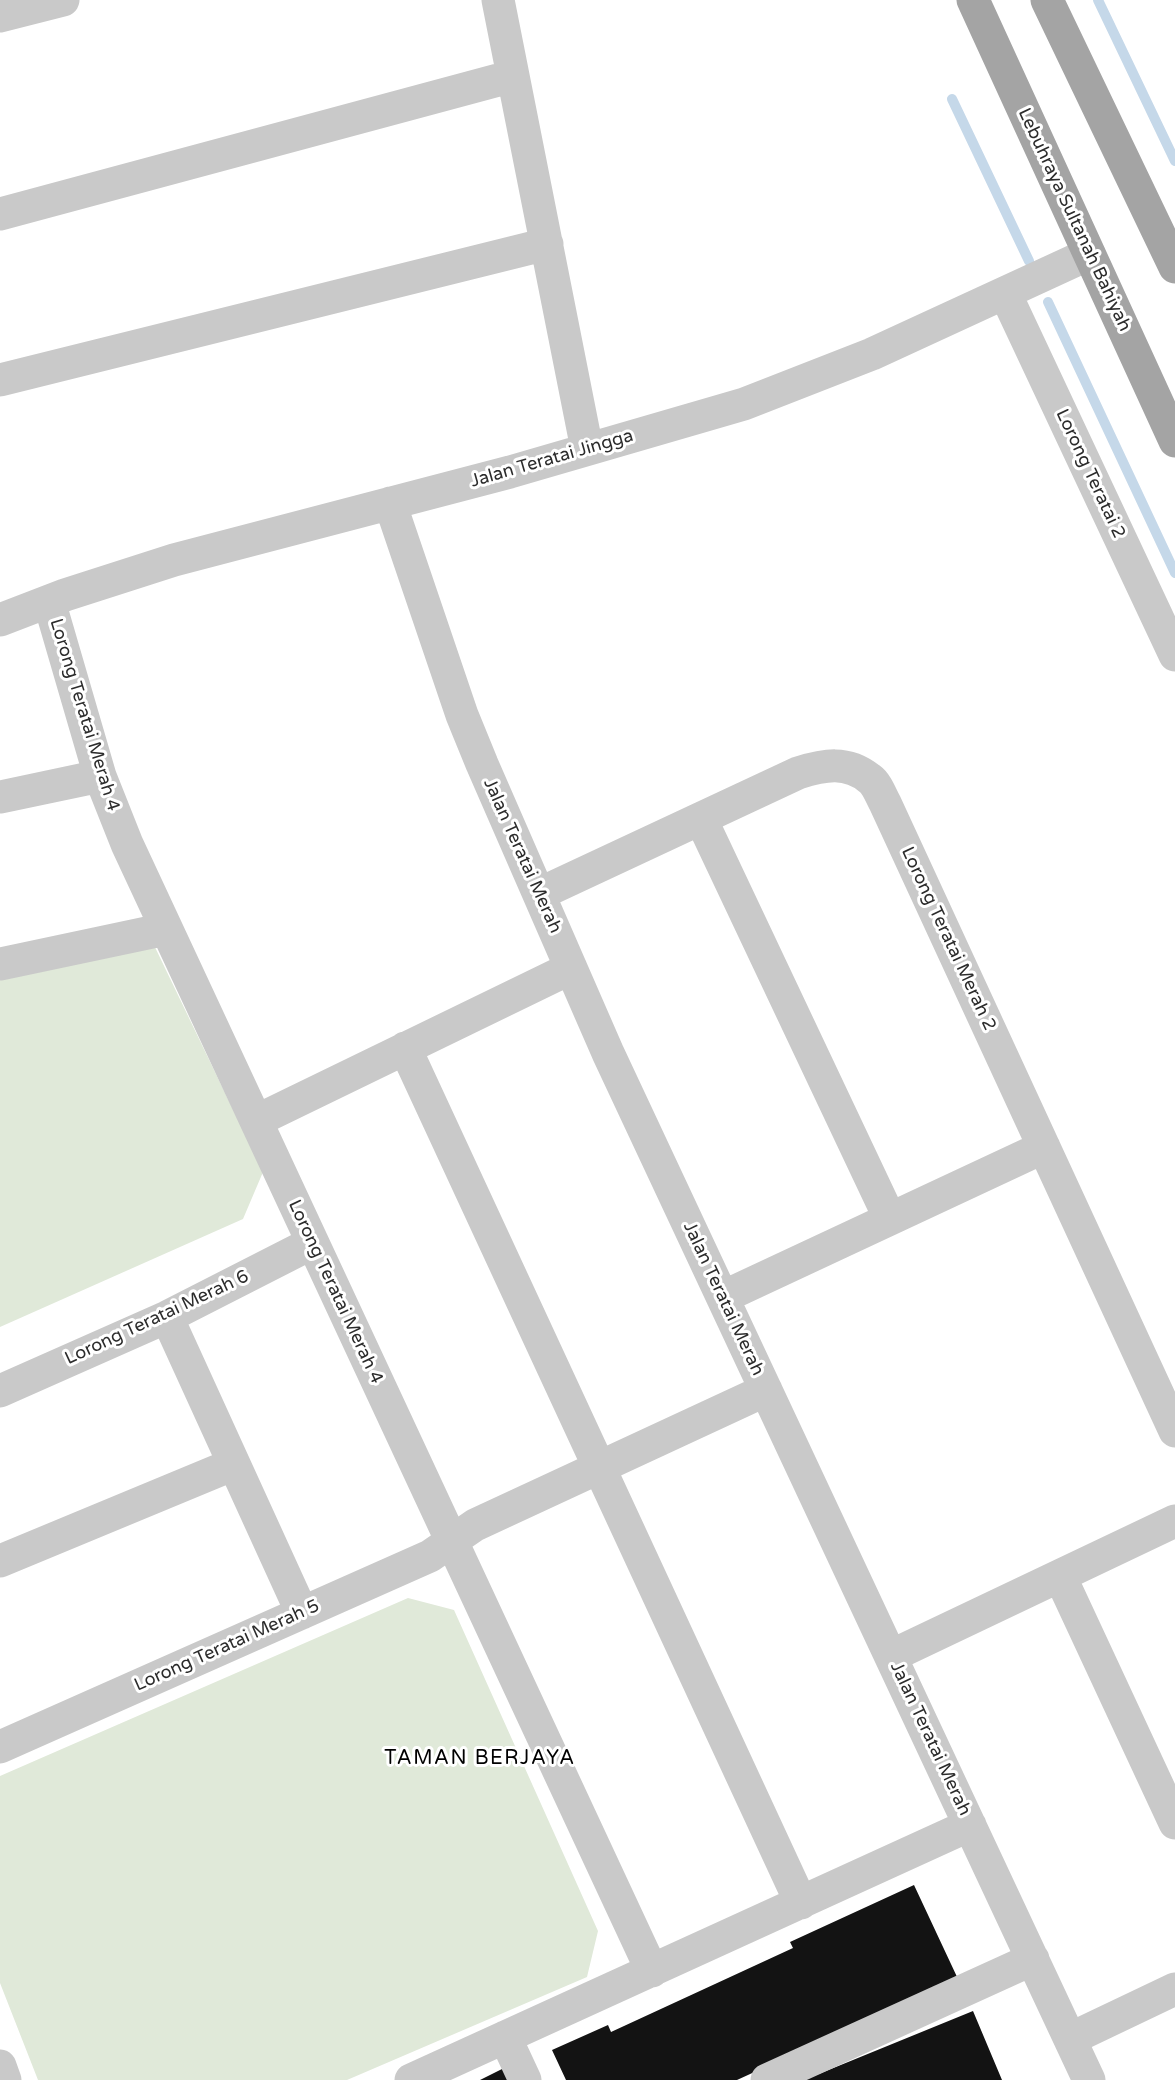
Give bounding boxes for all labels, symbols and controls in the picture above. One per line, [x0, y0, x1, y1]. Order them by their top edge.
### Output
street label: Lebuhraya Sultanah Bahiyah [1013, 105, 1135, 335]
street label: Lorong Teratai 2 [1051, 406, 1129, 542]
street label: Jalan Teratai Jingga [468, 425, 636, 493]
street label: Lorong Teratai Merah 4 [44, 616, 124, 814]
street label: Jalan Teratai Merah [478, 775, 566, 937]
street label: Lorong Teratai Merah 2 [896, 844, 1000, 1034]
street label: Lorong Teratai Merah 4 [283, 1197, 387, 1387]
street label: Jalan Teratai Merah [678, 1219, 768, 1379]
street label: Lorong Teratai Merah 6 [62, 1266, 252, 1370]
street label: Lorong Teratai Merah 5 [131, 1595, 323, 1697]
street label: Jalan Teratai Merah [885, 1659, 975, 1819]
district label: TAMAN BERJAYA [384, 1747, 576, 1771]

